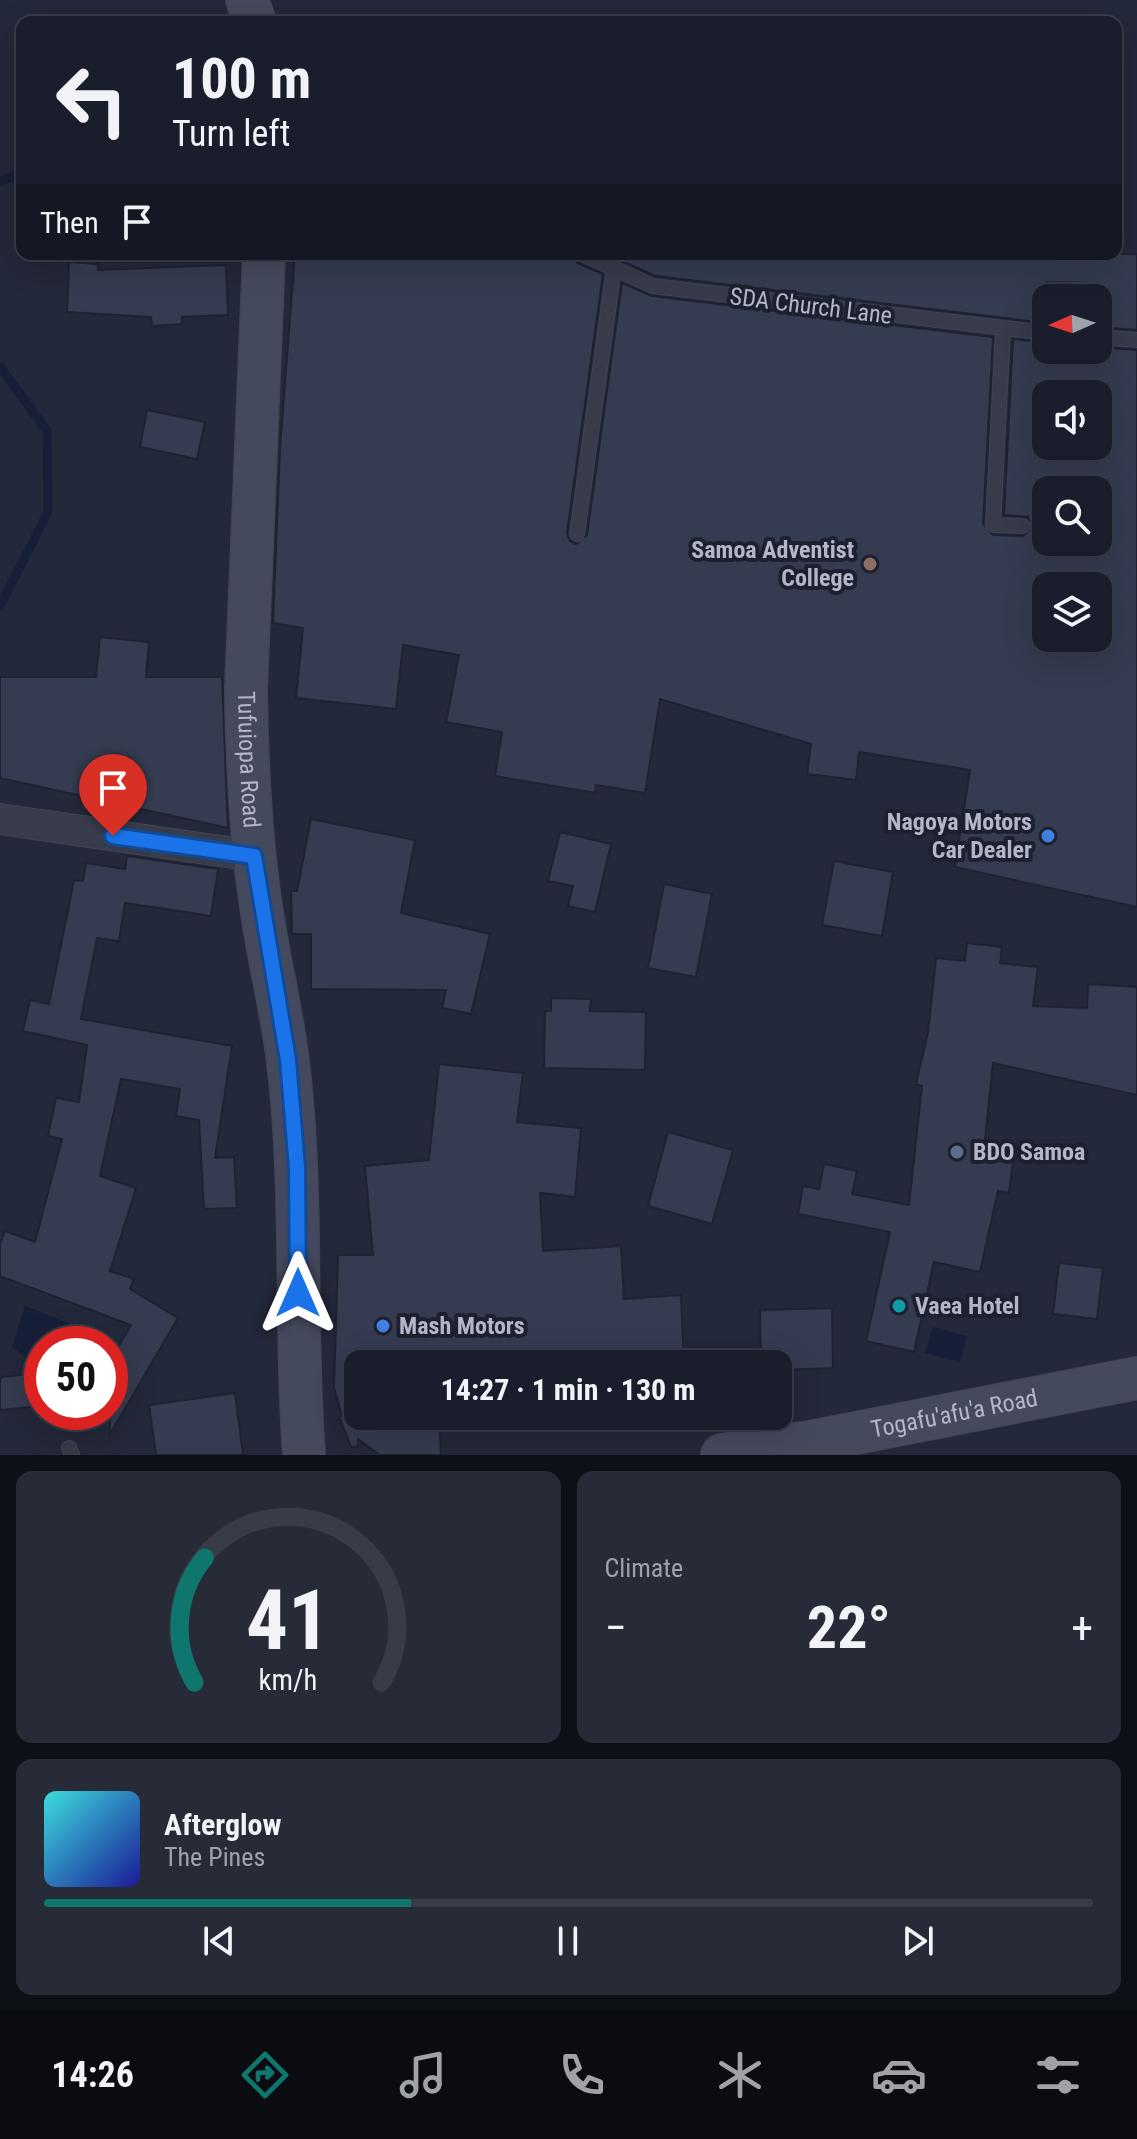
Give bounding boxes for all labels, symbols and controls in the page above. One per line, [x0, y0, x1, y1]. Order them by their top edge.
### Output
text: 100 m [172, 46, 311, 112]
icon: left [40, 48, 144, 152]
text: Turn left [172, 113, 290, 155]
icon: arrive [115, 200, 159, 244]
text: Then [40, 205, 99, 240]
street label: SDA Church Lane [728, 282, 894, 330]
north arrow [1032, 284, 1112, 364]
map controls [1032, 284, 1112, 652]
button: sound [1032, 380, 1112, 460]
button: search [1032, 476, 1112, 556]
place label: Samoa Adventist College [691, 536, 854, 592]
marker: Samoa Adventist College [861, 555, 879, 573]
button: layers [1032, 572, 1112, 652]
street label: Tufuiopa Road [232, 691, 266, 829]
pin [79, 754, 147, 836]
icon: arrive [91, 766, 135, 810]
place label: Nagoya Motors Car Dealer [887, 808, 1032, 864]
marker: Nagoya Motors Car Dealer [1039, 827, 1057, 845]
place label: BDO Samoa [973, 1138, 1085, 1166]
marker: BDO Samoa [948, 1143, 966, 1161]
position arrow [256, 1251, 340, 1335]
place label: Vaea Hotel [915, 1292, 1020, 1320]
marker: Vaea Hotel [890, 1297, 908, 1315]
place label: Mash Motors [399, 1312, 525, 1340]
marker: Mash Motors [374, 1317, 392, 1335]
speed limit sign: 50 [24, 1326, 128, 1430]
text: 14:27 · 1 min · 130 m [441, 1372, 695, 1407]
street label: Togafu'afu'a Road [869, 1384, 1040, 1444]
text: Climate [605, 1553, 683, 1583]
text: 41 [246, 1572, 330, 1669]
text: 22° [807, 1592, 891, 1663]
text: − [605, 1602, 627, 1654]
text: + [1071, 1602, 1093, 1654]
text: km/h [259, 1663, 318, 1697]
text: Afterglow [164, 1807, 282, 1842]
text: The Pines [164, 1842, 265, 1872]
icon: previous [197, 1919, 241, 1963]
icon: pause [546, 1919, 590, 1963]
icon: next [896, 1919, 940, 1963]
icon: directions [237, 2047, 293, 2103]
icon: music [395, 2047, 451, 2103]
icon: phone [554, 2047, 610, 2103]
icon: climate [712, 2047, 768, 2103]
icon: car [871, 2047, 927, 2103]
icon: filters [1030, 2047, 1086, 2103]
text: 14:26 [51, 2054, 134, 2096]

